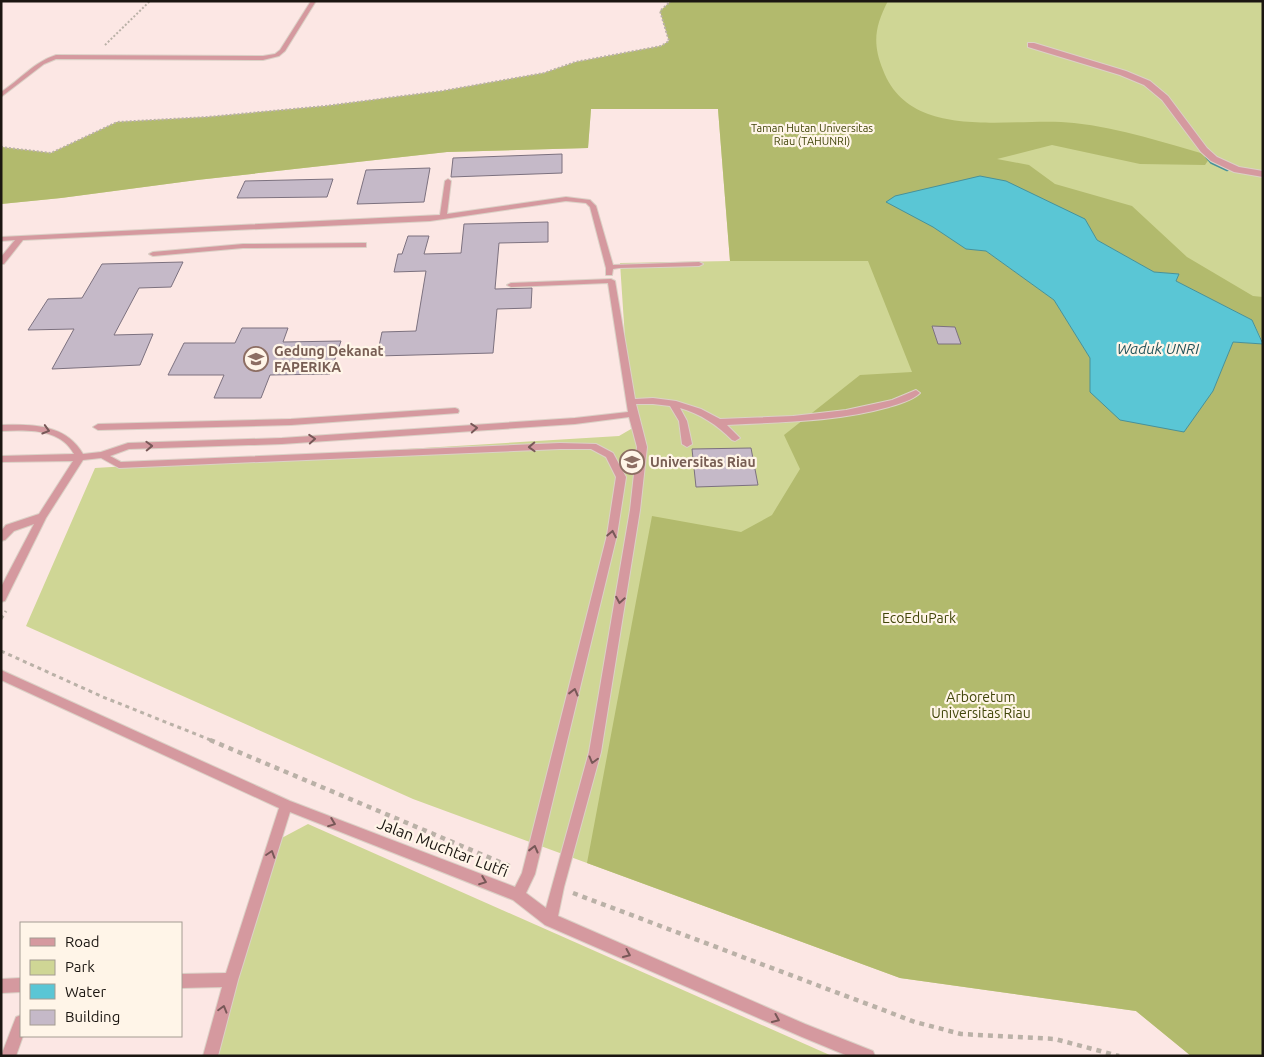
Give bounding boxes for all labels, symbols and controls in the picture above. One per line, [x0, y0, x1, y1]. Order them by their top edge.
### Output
park label: Taman Hutan Universitas Riau (TAHUNRI) [751, 122, 873, 148]
water label: Waduk UNRI [1117, 340, 1200, 357]
place label: Gedung Dekanat FAPERIKA [274, 343, 384, 375]
school or university icon: Gedung Dekanat FAPERIKA [243, 346, 269, 372]
one-way arrow [470, 423, 478, 434]
one-way arrow [41, 425, 50, 435]
one-way arrow [308, 433, 316, 444]
one-way arrow [146, 440, 154, 451]
one-way arrow [528, 442, 536, 453]
school or university icon: Universitas Riau [619, 449, 645, 475]
place label: Universitas Riau [650, 454, 756, 470]
one-way arrow [607, 529, 617, 538]
one-way arrow [616, 595, 626, 604]
park label: EcoEduPark [882, 610, 956, 626]
one-way arrow [568, 687, 579, 696]
park label: Arboretum Universitas Riau [931, 689, 1031, 721]
one-way arrow [588, 755, 598, 763]
street label: Jalan Muchtar Lutfi [375, 814, 511, 880]
one-way arrow [327, 816, 336, 827]
one-way arrow [528, 845, 539, 854]
one-way arrow [265, 850, 275, 858]
one-way arrow [478, 875, 487, 886]
legend [20, 922, 182, 1037]
text: Road [65, 933, 100, 950]
one-way arrow [622, 947, 631, 958]
text: Park [65, 958, 95, 975]
text: Water [65, 983, 106, 1000]
one-way arrow [217, 1004, 228, 1013]
text: Building [65, 1008, 120, 1025]
one-way arrow [771, 1012, 780, 1023]

